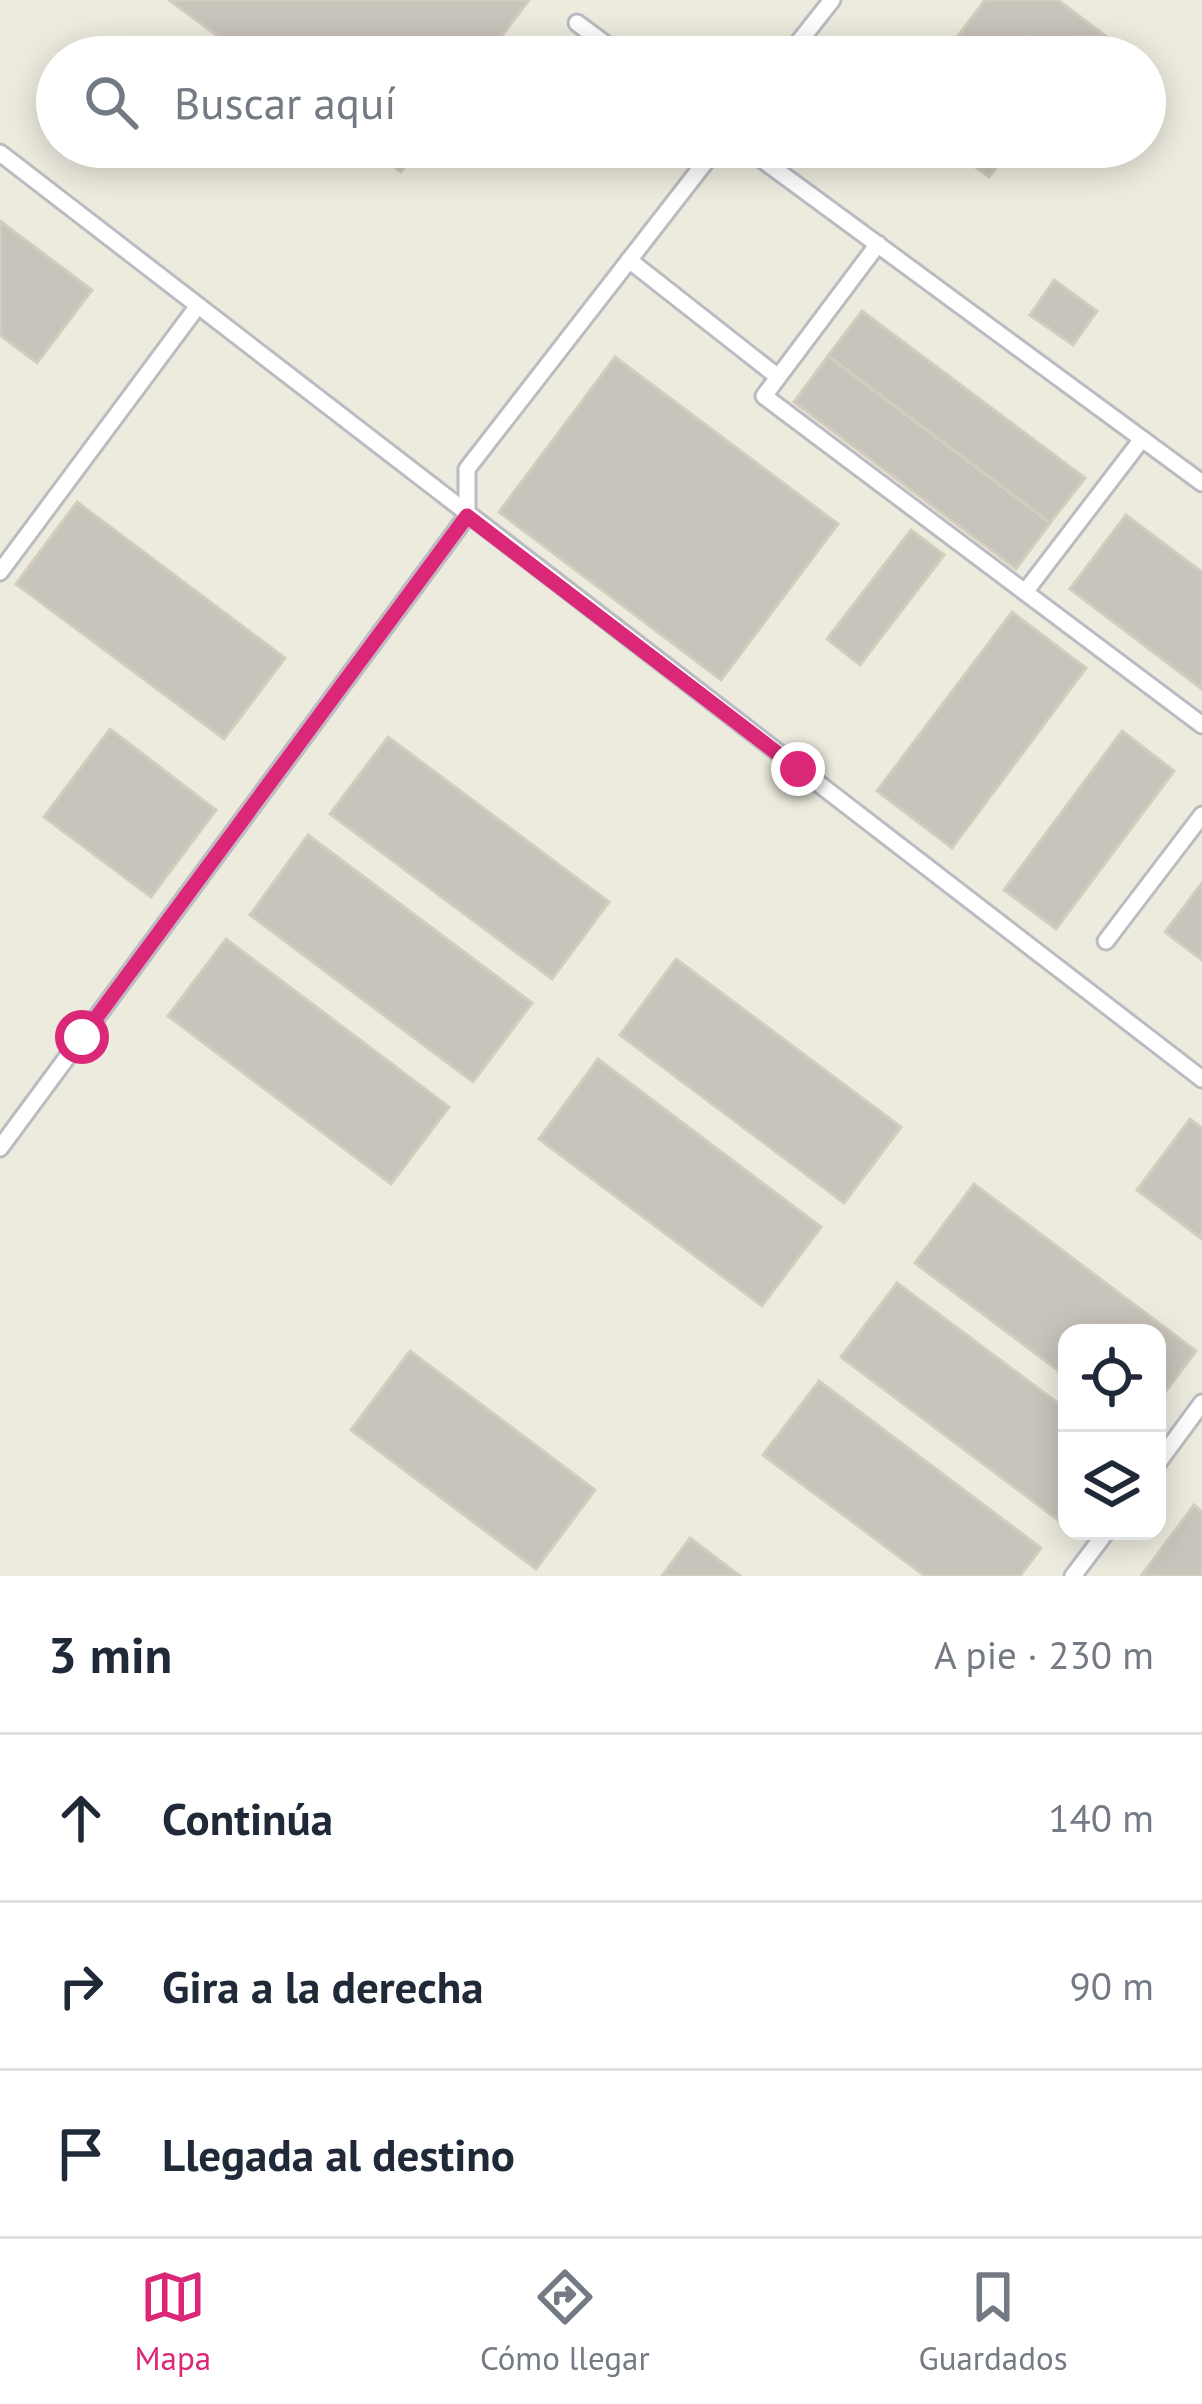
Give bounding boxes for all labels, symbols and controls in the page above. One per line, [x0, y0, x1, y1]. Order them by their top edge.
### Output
search box [36, 36, 1166, 168]
icon: search [78, 69, 144, 135]
text: Buscar aquí [174, 73, 396, 131]
route end [771, 742, 825, 796]
route start [55, 1010, 109, 1064]
map controls [1058, 1324, 1166, 1540]
button: locate [1058, 1324, 1166, 1432]
button: layers [1058, 1432, 1166, 1540]
text: 3 min [48, 1621, 172, 1687]
text: A pie · 230 m [934, 1629, 1154, 1680]
icon: ahead [48, 1785, 114, 1851]
text: Continúa [162, 1789, 333, 1847]
text: 140 m [1048, 1792, 1154, 1843]
icon: right [48, 1953, 114, 2019]
text: Gira a la derecha [162, 1957, 484, 2015]
text: 90 m [1069, 1960, 1154, 2011]
icon: arrive [48, 2121, 114, 2187]
text: Llegada al destino [162, 2125, 515, 2183]
tab: Mapa [134, 2264, 211, 2379]
tab: Cómo llegar [480, 2264, 650, 2379]
tab: Guardados [919, 2264, 1068, 2379]

